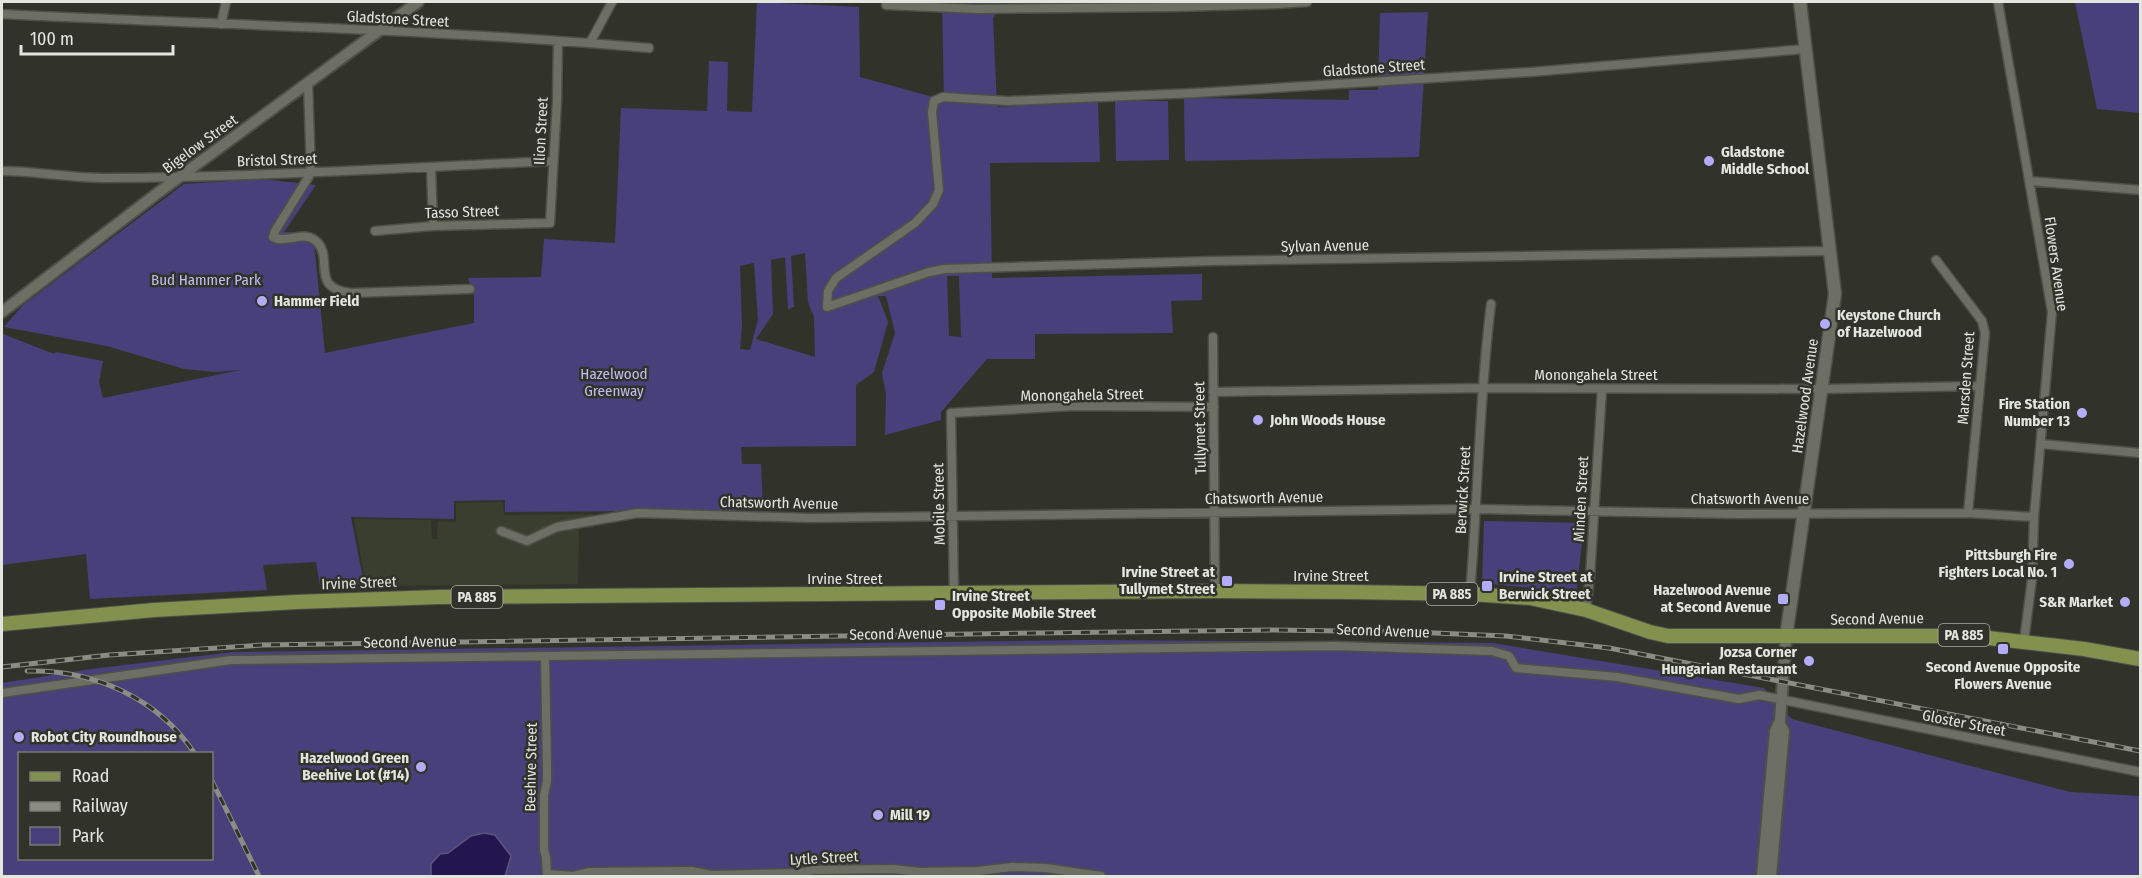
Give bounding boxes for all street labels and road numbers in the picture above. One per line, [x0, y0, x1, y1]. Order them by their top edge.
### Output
street label: Gladstone Street [346, 7, 450, 31]
street label: Gladstone Street [1322, 55, 1426, 81]
street label: Ilion Street [530, 97, 552, 165]
street label: Bigelow Street [159, 111, 241, 177]
street label: Bristol Street [236, 150, 318, 170]
street label: Tasso Street [425, 202, 500, 222]
street label: Flowers Avenue [2040, 215, 2072, 313]
street label: Sylvan Avenue [1281, 236, 1369, 256]
street label: Marsden Street [1954, 331, 1978, 425]
street label: Hazelwood Avenue [1788, 337, 1822, 455]
street label: Monongahela Street [1534, 366, 1658, 384]
street label: Tullymet Street [1190, 381, 1210, 475]
street label: Monongahela Street [1020, 385, 1144, 405]
street label: Berwick Street [1452, 445, 1474, 535]
street label: Minden Street [1570, 455, 1592, 542]
street label: Mobile Street [929, 463, 949, 545]
street label: Chatsworth Avenue [1205, 488, 1323, 508]
street label: Chatsworth Avenue [1691, 490, 1809, 508]
street label: Chatsworth Avenue [720, 493, 838, 513]
street label: Irvine Street [1293, 567, 1369, 585]
street label: Irvine Street [807, 570, 883, 588]
street label: Irvine Street [321, 573, 397, 593]
road number: PA 885 [1426, 583, 1478, 605]
road number: PA 885 [452, 586, 502, 608]
street label: Second Avenue [1830, 609, 1924, 629]
street label: Second Avenue [1336, 620, 1430, 642]
street label: Second Avenue [849, 624, 943, 644]
road number: PA 885 [1938, 624, 1990, 646]
street label: Second Avenue [363, 632, 457, 652]
street label: Gloster Street [1921, 706, 2007, 740]
street label: Beehive Street [521, 722, 541, 812]
street label: Lytle Street [789, 847, 859, 869]

